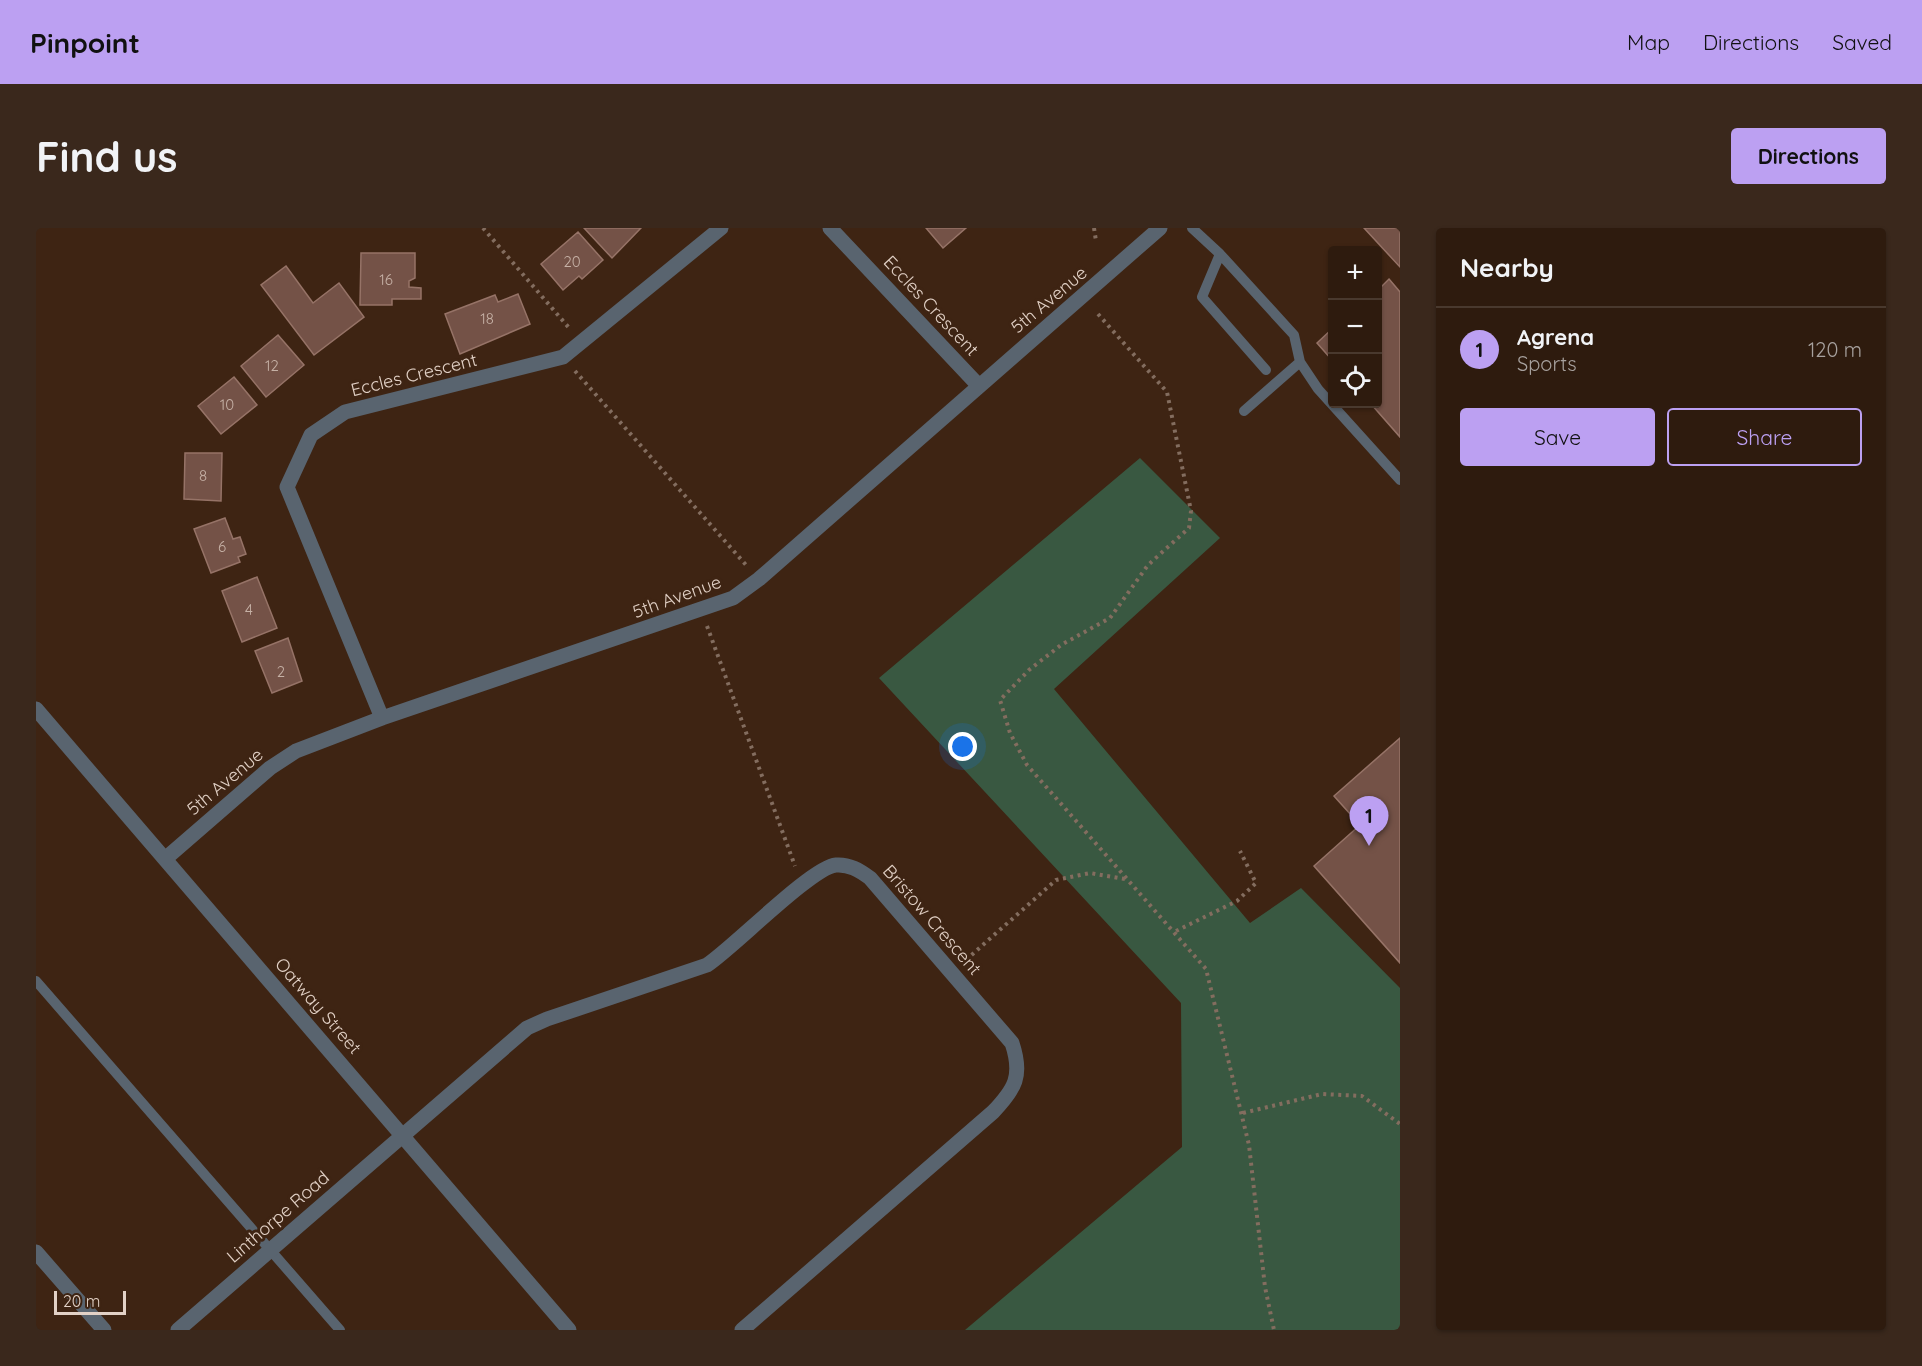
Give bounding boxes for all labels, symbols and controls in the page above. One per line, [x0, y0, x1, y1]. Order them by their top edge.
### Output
text: Pinpoint [30, 25, 140, 60]
text: Map [1627, 29, 1670, 55]
text: Directions [1703, 29, 1799, 55]
text: Saved [1832, 29, 1892, 55]
button: Directions [1731, 128, 1886, 184]
text: Find us [36, 130, 178, 183]
map controls [1328, 246, 1382, 408]
button: + [1328, 246, 1382, 300]
street label: Eccles Crescent [879, 251, 984, 361]
text: Nearby [1460, 251, 1554, 284]
house number: 20 [563, 252, 581, 271]
street label: 5th Avenue [1006, 261, 1092, 338]
house number: 16 [379, 270, 393, 289]
button: − [1328, 300, 1382, 354]
house number: 18 [480, 309, 494, 328]
text: Agrena [1517, 323, 1594, 351]
text: 1 [1476, 337, 1483, 362]
text: 120 m [1808, 337, 1862, 362]
street label: Eccles Crescent [348, 348, 479, 401]
text: Sports [1517, 351, 1577, 376]
button: locate [1328, 354, 1382, 408]
house number: 12 [265, 356, 279, 375]
house number: 10 [220, 395, 234, 414]
button: Save [1460, 408, 1655, 466]
button: Share [1667, 408, 1862, 466]
house number: 8 [199, 466, 207, 485]
house number: 6 [218, 537, 226, 556]
street label: 5th Avenue [629, 570, 724, 623]
house number: 4 [245, 600, 253, 619]
house number: 2 [277, 662, 285, 681]
your location [948, 732, 977, 761]
street label: 5th Avenue [182, 743, 268, 820]
pin: 1 [1350, 796, 1388, 846]
street label: Bristow Crescent [878, 860, 987, 980]
street label: Oatway Street [270, 953, 367, 1059]
street label: Linthorpe Road [222, 1166, 334, 1267]
scale bar [54, 1288, 126, 1316]
text: 20 m [63, 1291, 100, 1311]

